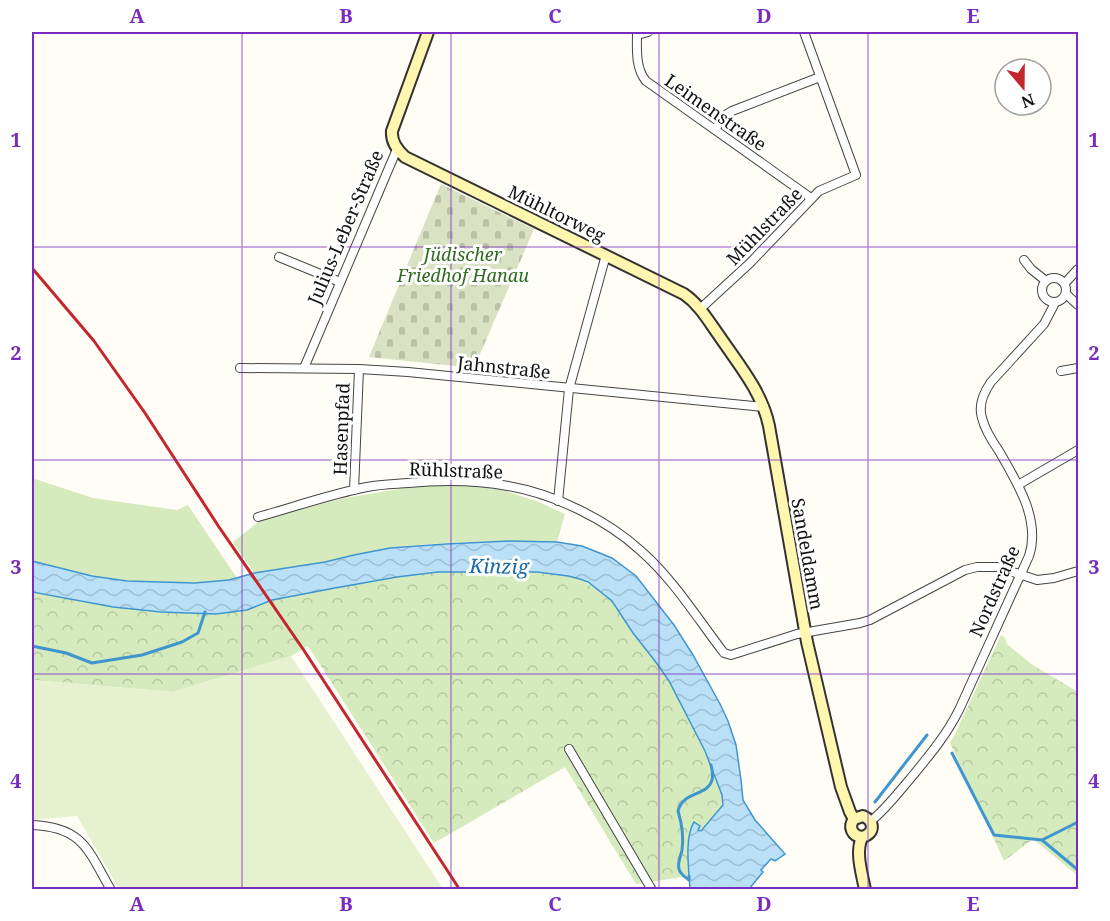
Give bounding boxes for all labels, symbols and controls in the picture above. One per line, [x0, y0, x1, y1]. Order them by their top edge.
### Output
text: A [129, 2, 145, 29]
text: B [339, 2, 353, 29]
text: C [548, 2, 562, 29]
text: D [756, 2, 772, 29]
text: E [966, 2, 980, 29]
north arrow [993, 57, 1053, 117]
street label: Leimenstraße [660, 68, 772, 156]
text: N [1018, 89, 1038, 114]
text: 1 [10, 126, 22, 153]
text: 1 [1088, 126, 1100, 153]
street label: Julius-Leber-Straße [301, 146, 388, 309]
street label: Mühltorweg [504, 179, 610, 247]
street label: Mühlstraße [721, 182, 807, 270]
park label: Jüdischer Friedhof Hanau [396, 242, 529, 287]
text: 2 [10, 339, 22, 366]
text: 2 [1088, 339, 1100, 366]
street label: Jahnstraße [455, 350, 552, 384]
street label: Hasenpfad [327, 382, 355, 476]
street label: Rühlstraße [408, 456, 504, 484]
street label: Sandeldamm [786, 496, 830, 612]
street label: Nordstraße [963, 542, 1025, 640]
water label: Kinzig [468, 552, 530, 580]
text: 3 [10, 553, 22, 580]
text: 3 [1088, 553, 1100, 580]
text: 4 [10, 767, 22, 794]
text: 4 [1088, 767, 1100, 794]
text: A [129, 890, 145, 917]
text: B [339, 890, 353, 917]
text: C [548, 890, 562, 917]
text: D [756, 890, 772, 917]
text: E [966, 890, 980, 917]

